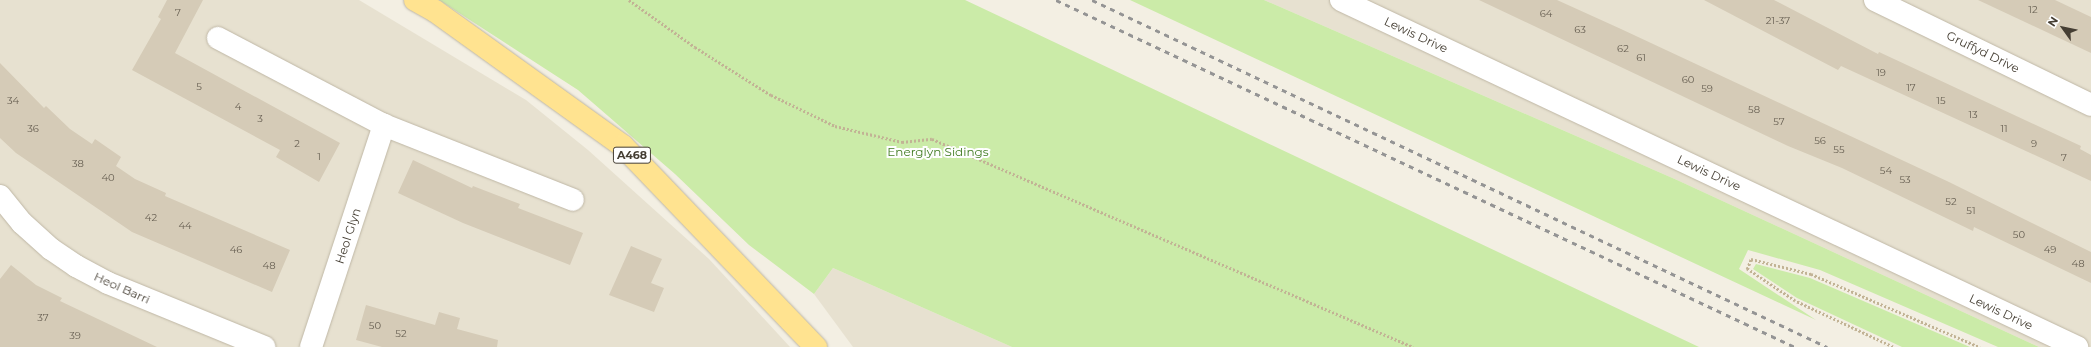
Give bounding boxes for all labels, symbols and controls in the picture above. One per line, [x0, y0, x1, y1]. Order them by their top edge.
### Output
house number: 12 [2028, 4, 2038, 16]
house number: 7 [175, 7, 181, 19]
house number: 64 [1540, 8, 1552, 20]
north arrow [2043, 8, 2083, 48]
street label: Lewis Drive [1382, 14, 1450, 56]
text: N [2045, 14, 2061, 29]
house number: 21-37 [1766, 15, 1790, 27]
house number: 63 [1574, 24, 1586, 36]
street label: Gruffyd Drive [1944, 28, 2022, 76]
house number: 62 [1617, 43, 1629, 55]
house number: 61 [1636, 52, 1646, 64]
house number: 19 [1876, 67, 1886, 79]
house number: 60 [1682, 74, 1694, 86]
house number: 5 [196, 81, 202, 93]
house number: 17 [1906, 82, 1916, 94]
house number: 59 [1701, 83, 1713, 95]
house number: 34 [7, 95, 19, 107]
house number: 15 [1936, 95, 1946, 107]
house number: 4 [235, 101, 241, 113]
house number: 58 [1748, 104, 1760, 116]
house number: 13 [1968, 109, 1978, 121]
house number: 3 [257, 113, 263, 125]
house number: 57 [1773, 116, 1785, 128]
house number: 36 [27, 123, 39, 135]
house number: 11 [2000, 123, 2008, 135]
house number: 56 [1814, 135, 1826, 147]
house number: 2 [294, 138, 300, 150]
house number: 9 [2031, 138, 2037, 150]
house number: 55 [1833, 144, 1845, 156]
park label: Energlyn Sidings [887, 145, 989, 159]
road number: A468 [612, 146, 652, 164]
house number: 1 [317, 151, 321, 163]
street label: Lewis Drive [1675, 152, 1743, 194]
house number: 7 [2061, 152, 2067, 164]
house number: 38 [72, 158, 84, 170]
house number: 54 [1880, 165, 1892, 177]
house number: 40 [101, 172, 115, 184]
house number: 53 [1899, 174, 1911, 186]
house number: 52 [1945, 196, 1957, 208]
house number: 51 [1966, 205, 1976, 217]
street label: Heol Glyn [332, 206, 364, 266]
house number: 42 [145, 212, 157, 224]
house number: 44 [178, 220, 192, 232]
house number: 50 [2013, 229, 2025, 241]
house number: 46 [230, 244, 242, 256]
house number: 49 [2044, 244, 2056, 256]
house number: 48 [2071, 258, 2085, 270]
house number: 48 [262, 260, 276, 272]
street label: Heol Barri [92, 269, 152, 307]
street label: Lewis Drive [1967, 291, 2035, 333]
house number: 37 [37, 312, 49, 324]
house number: 50 [369, 320, 381, 332]
house number: 52 [395, 328, 407, 340]
house number: 39 [69, 330, 81, 342]

